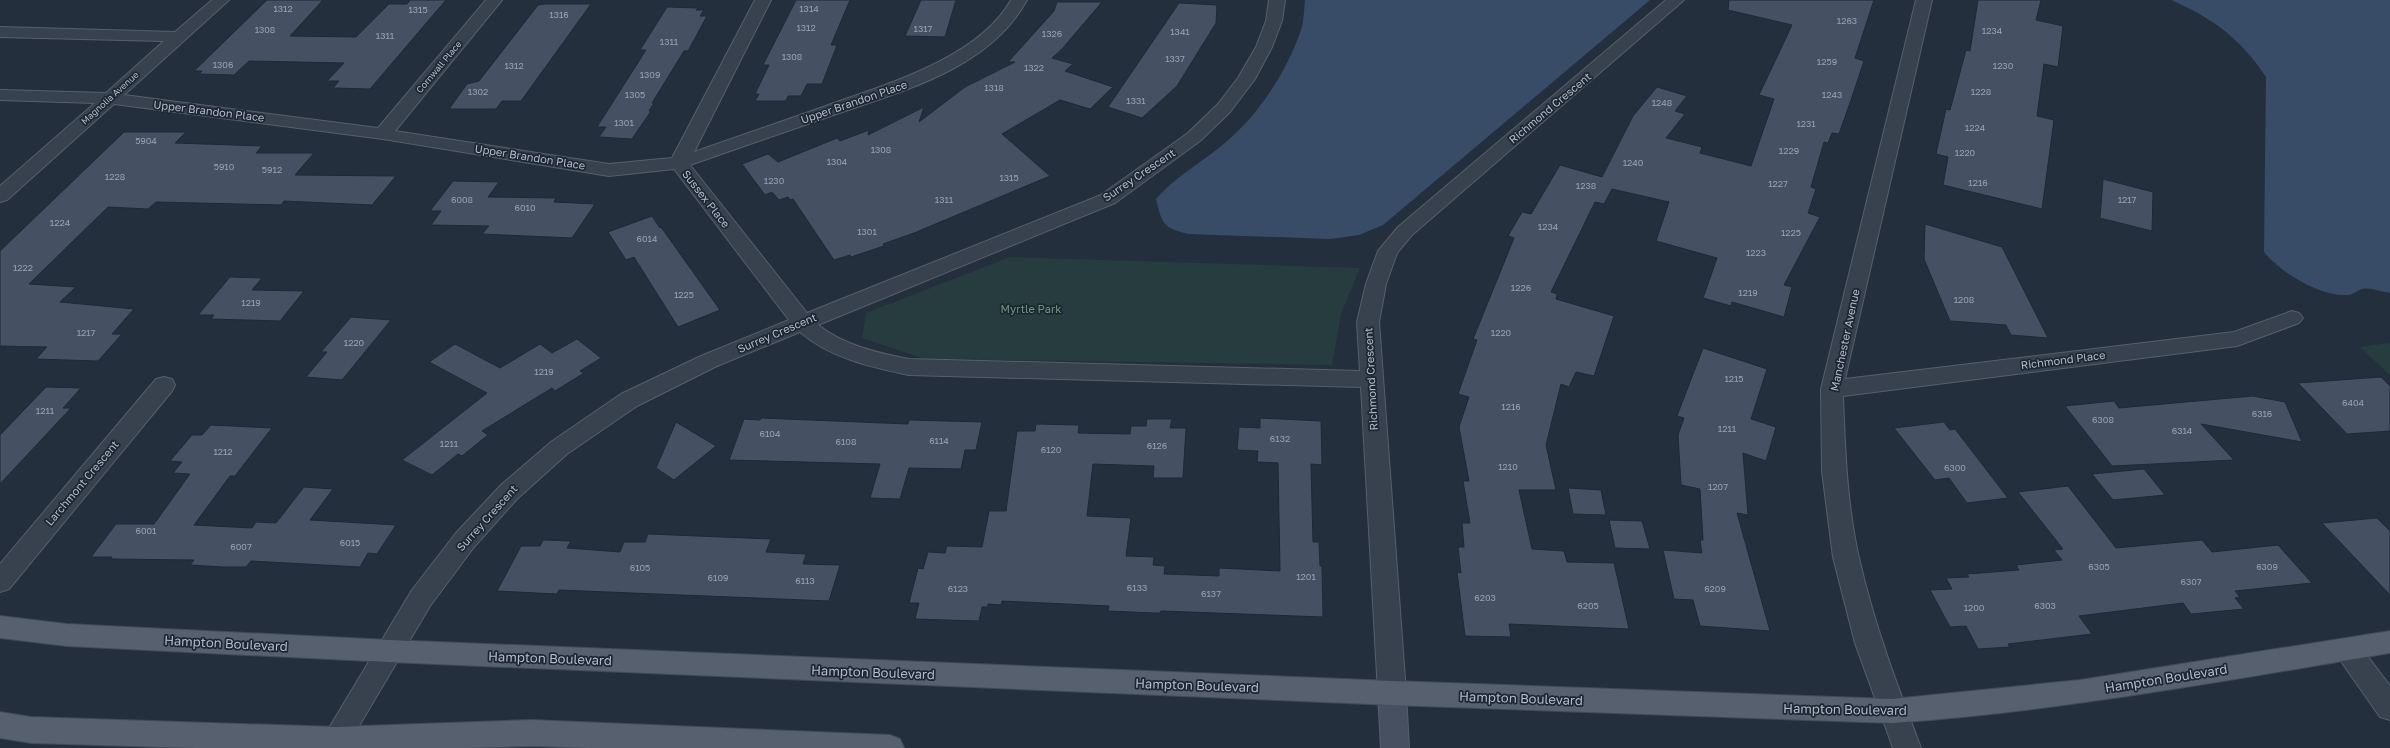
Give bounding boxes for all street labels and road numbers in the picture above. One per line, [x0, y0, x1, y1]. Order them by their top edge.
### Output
street label: Cornwall Place [414, 38, 464, 95]
street label: Magnolia Avenue [79, 69, 141, 126]
street label: Richmond Crescent [1506, 69, 1593, 146]
street label: Upper Brandon Place [799, 77, 909, 126]
street label: Upper Brandon Place [153, 97, 265, 124]
street label: Upper Brandon Place [474, 141, 586, 172]
street label: Surrey Crescent [1100, 146, 1177, 204]
street label: Sussex Place [680, 167, 733, 230]
street label: Manchester Avenue [1827, 288, 1862, 392]
street label: Surrey Crescent [735, 310, 818, 355]
street label: Richmond Crescent [1361, 327, 1380, 431]
street label: Richmond Place [2020, 348, 2106, 371]
street label: Larchmont Crescent [42, 438, 121, 528]
street label: Surrey Crescent [454, 482, 520, 553]
street label: Hampton Boulevard [164, 632, 288, 654]
street label: Hampton Boulevard [488, 648, 612, 668]
street label: Hampton Boulevard [2104, 660, 2228, 696]
street label: Hampton Boulevard [811, 662, 935, 682]
street label: Hampton Boulevard [1135, 675, 1259, 695]
street label: Hampton Boulevard [1459, 688, 1583, 708]
street label: Hampton Boulevard [1783, 700, 1907, 718]

